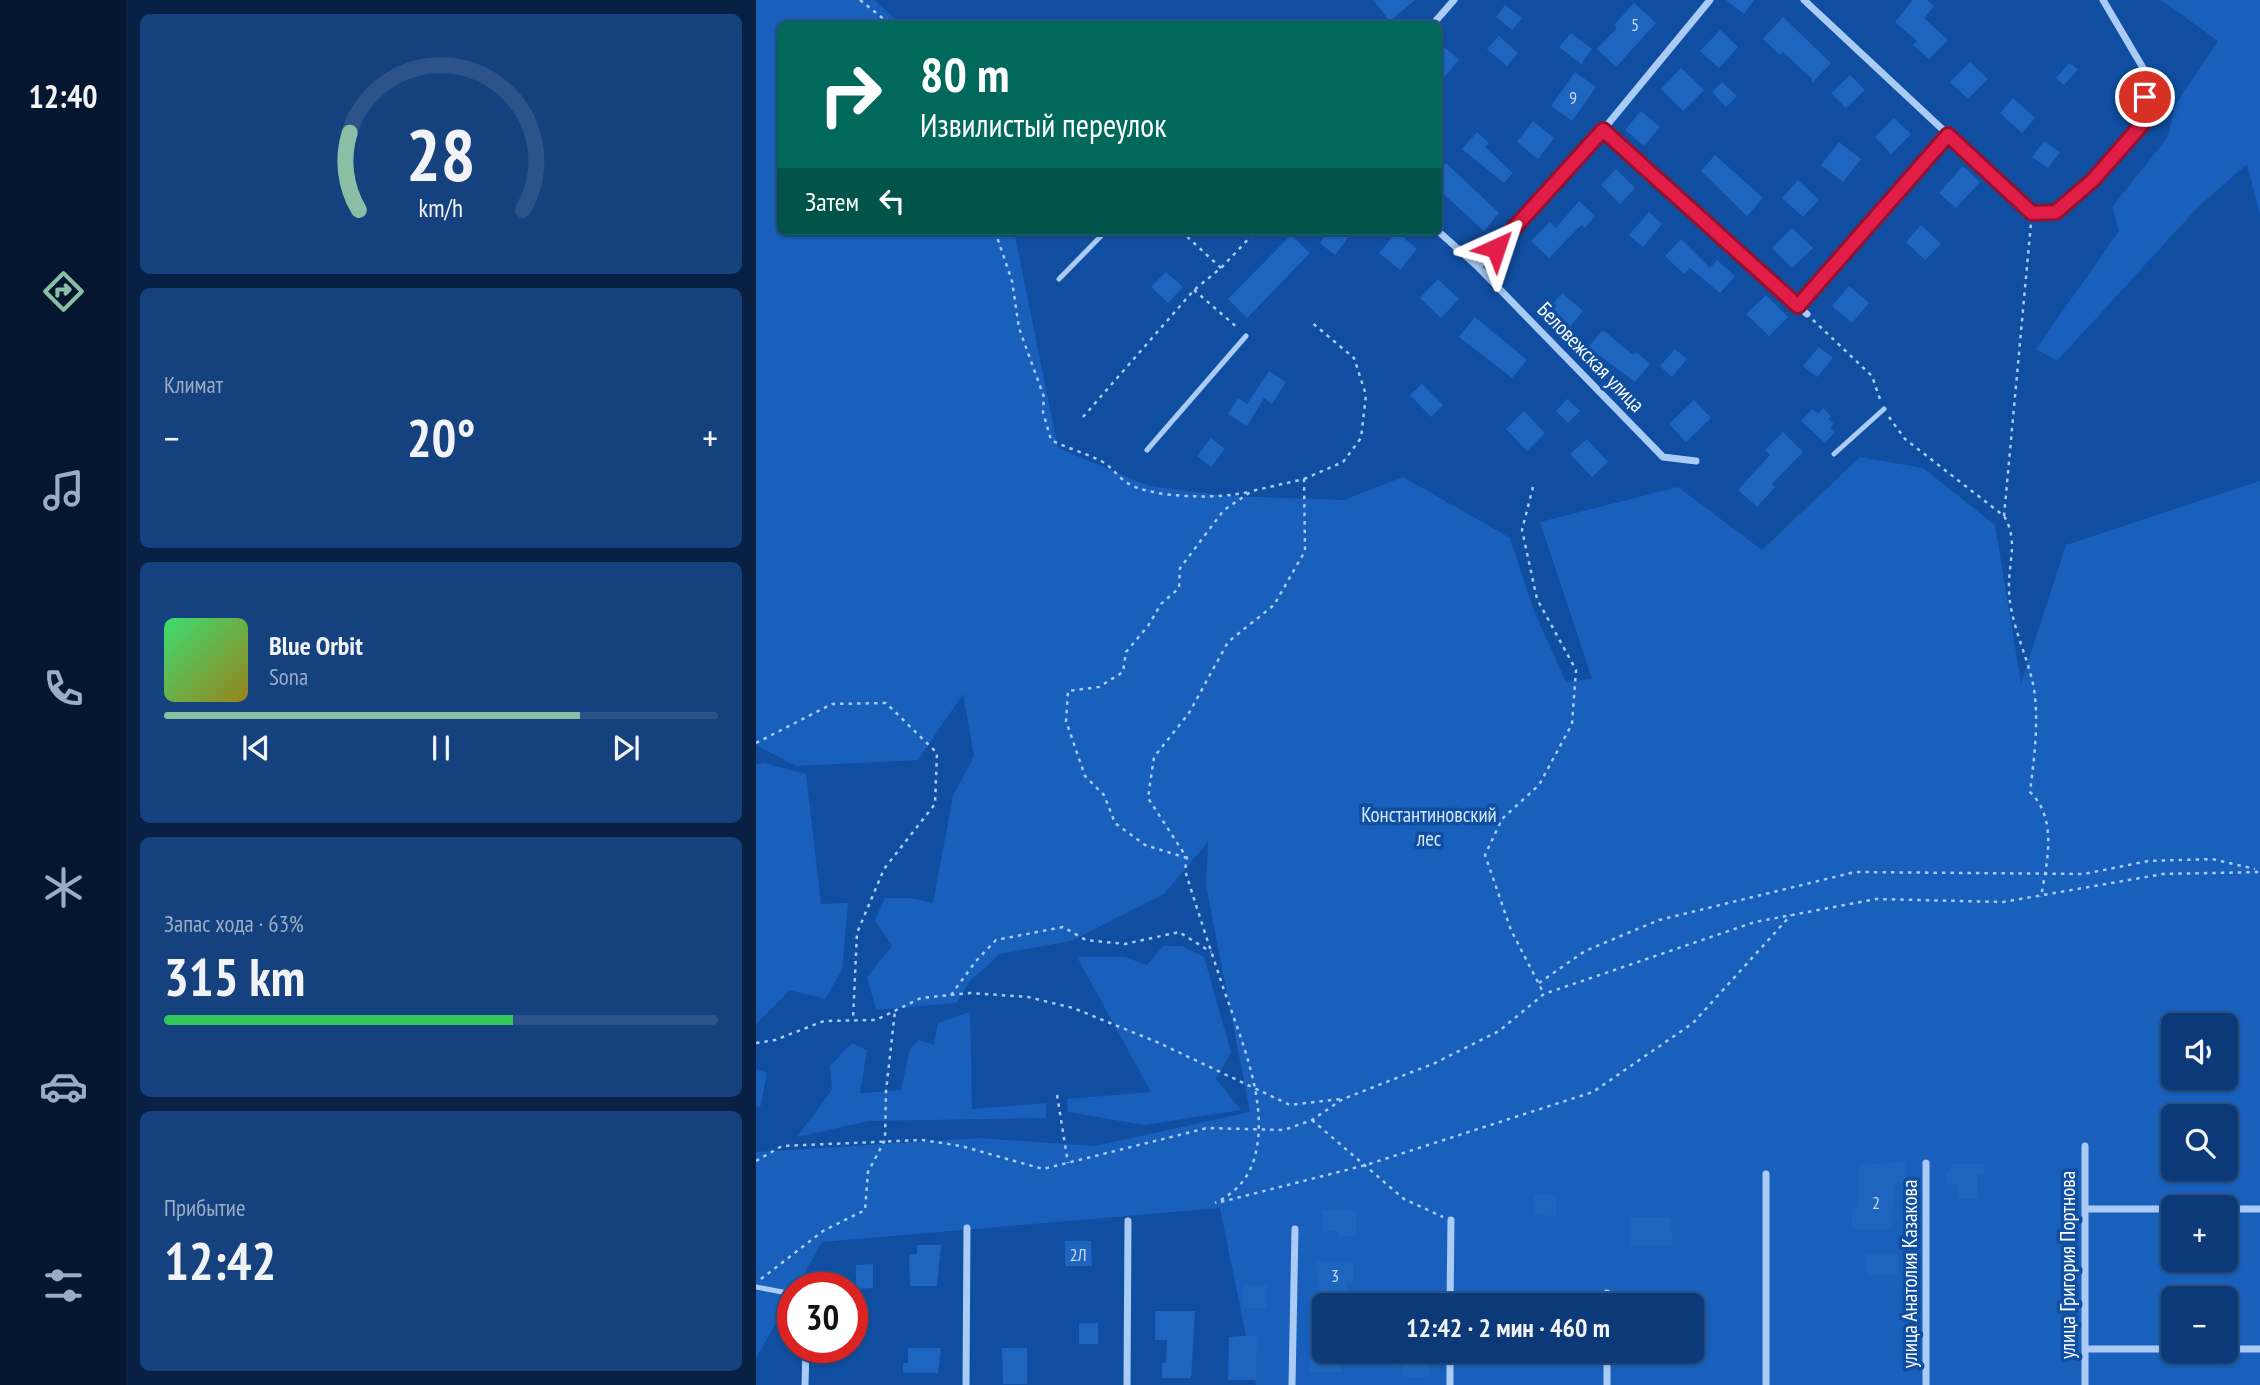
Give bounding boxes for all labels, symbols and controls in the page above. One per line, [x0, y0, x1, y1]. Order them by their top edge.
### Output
house number: 5 [1631, 13, 1639, 36]
text: 80 m [920, 42, 1009, 106]
icon: right [805, 49, 896, 140]
pin [2115, 67, 2175, 127]
text: 12:40 [28, 75, 98, 117]
icon: arrive [2126, 78, 2164, 116]
house number: 9 [1569, 86, 1577, 109]
text: Извилистый переулок [920, 104, 1167, 146]
text: 28 [406, 106, 476, 200]
icon: left [873, 182, 911, 220]
text: Затем [805, 185, 859, 218]
text: km/h [419, 192, 463, 224]
position arrow [1459, 211, 1533, 285]
icon: directions [39, 267, 88, 316]
street label: Беловежская улица [1532, 296, 1650, 418]
text: Климат [164, 370, 223, 399]
text: 20° [407, 404, 475, 471]
text: − [164, 413, 180, 462]
text: + [702, 413, 718, 462]
icon: music [39, 466, 88, 515]
text: Blue Orbit [269, 629, 363, 662]
text: Sona [269, 662, 308, 691]
icon: phone [39, 664, 88, 713]
icon: previous [237, 729, 275, 767]
icon: pause [422, 729, 460, 767]
icon: next [607, 729, 645, 767]
park label: Константиновский лес [1361, 801, 1497, 852]
icon: climate [39, 863, 88, 912]
text: Запас хода · 63% [164, 909, 304, 938]
text: 315 km [164, 943, 305, 1010]
map controls [2161, 1013, 2238, 1363]
button: sound [2161, 1013, 2238, 1090]
icon: car [39, 1062, 88, 1111]
button: search [2161, 1104, 2238, 1181]
street label: улица Григория Портнова [2054, 1171, 2081, 1359]
street label: улица Анатолия Казакова [1896, 1180, 1923, 1368]
house number: 2 [1872, 1191, 1880, 1214]
text: Прибытие [164, 1193, 245, 1222]
button: + [2161, 1195, 2238, 1272]
text: 12:42 [164, 1227, 276, 1294]
house number: 2Л [1069, 1243, 1087, 1266]
icon: filters [39, 1261, 88, 1310]
house number: 3 [1331, 1264, 1339, 1287]
speed limit sign: 30 [777, 1272, 868, 1363]
button: − [2161, 1286, 2238, 1363]
text: 12:42 · 2 мин · 460 m [1406, 1311, 1610, 1344]

